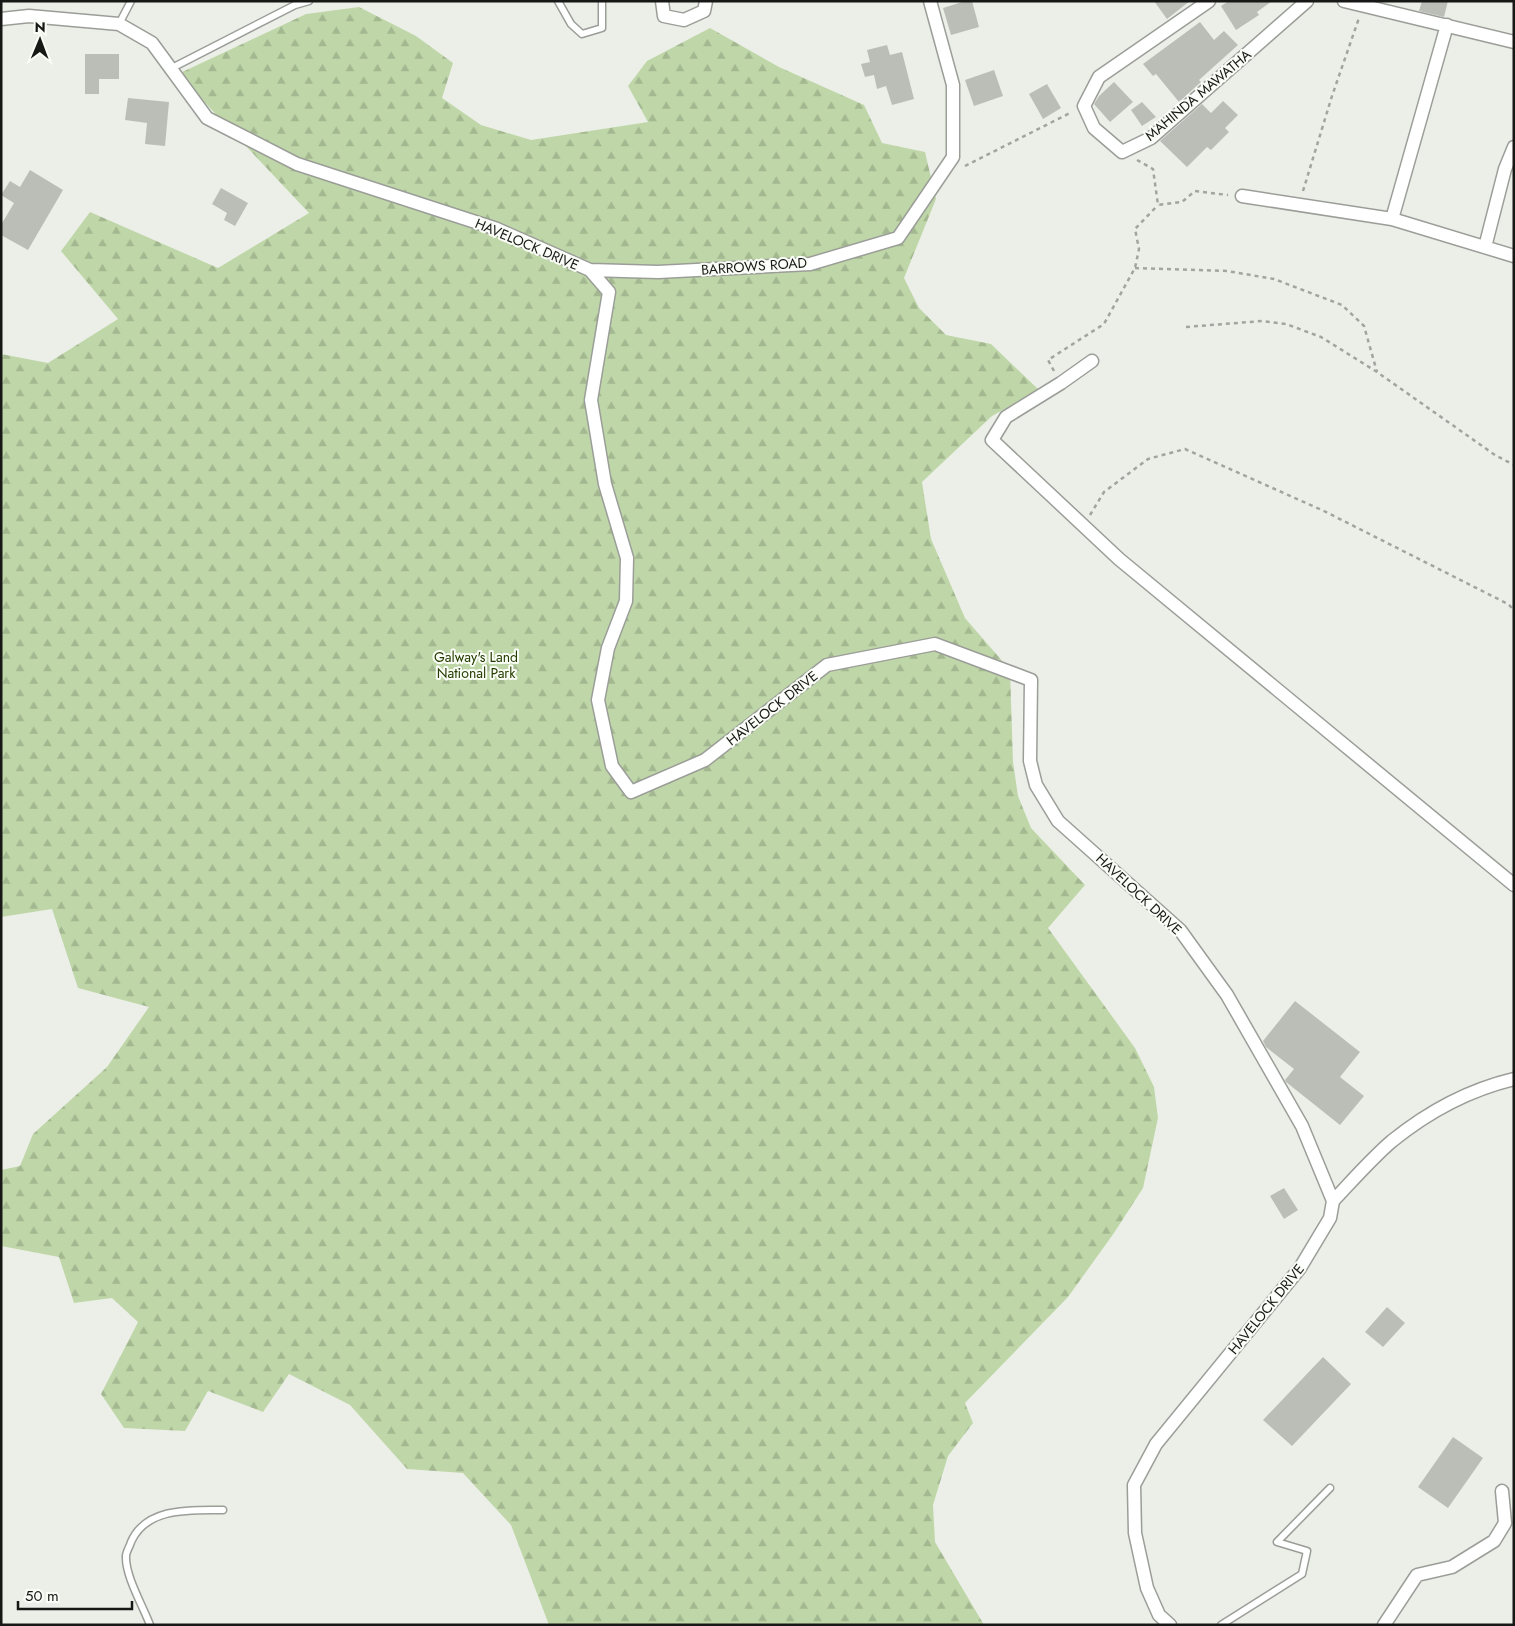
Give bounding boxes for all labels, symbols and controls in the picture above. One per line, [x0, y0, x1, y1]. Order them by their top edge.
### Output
north arrow [15, 15, 65, 65]
text: N [34, 17, 46, 37]
street label: MAHINDA MAWATHA [1141, 44, 1256, 145]
street label: HAVELOCK DRIVE [472, 213, 582, 275]
street label: BARROWS ROAD [700, 252, 808, 280]
park label: Galway's Land National Park [434, 647, 518, 683]
street label: HAVELOCK DRIVE [722, 666, 822, 750]
street label: HAVELOCK DRIVE [1092, 849, 1186, 939]
street label: HAVELOCK DRIVE [1223, 1260, 1309, 1358]
scale bar [18, 1578, 131, 1610]
text: 50 m [25, 1585, 59, 1607]

